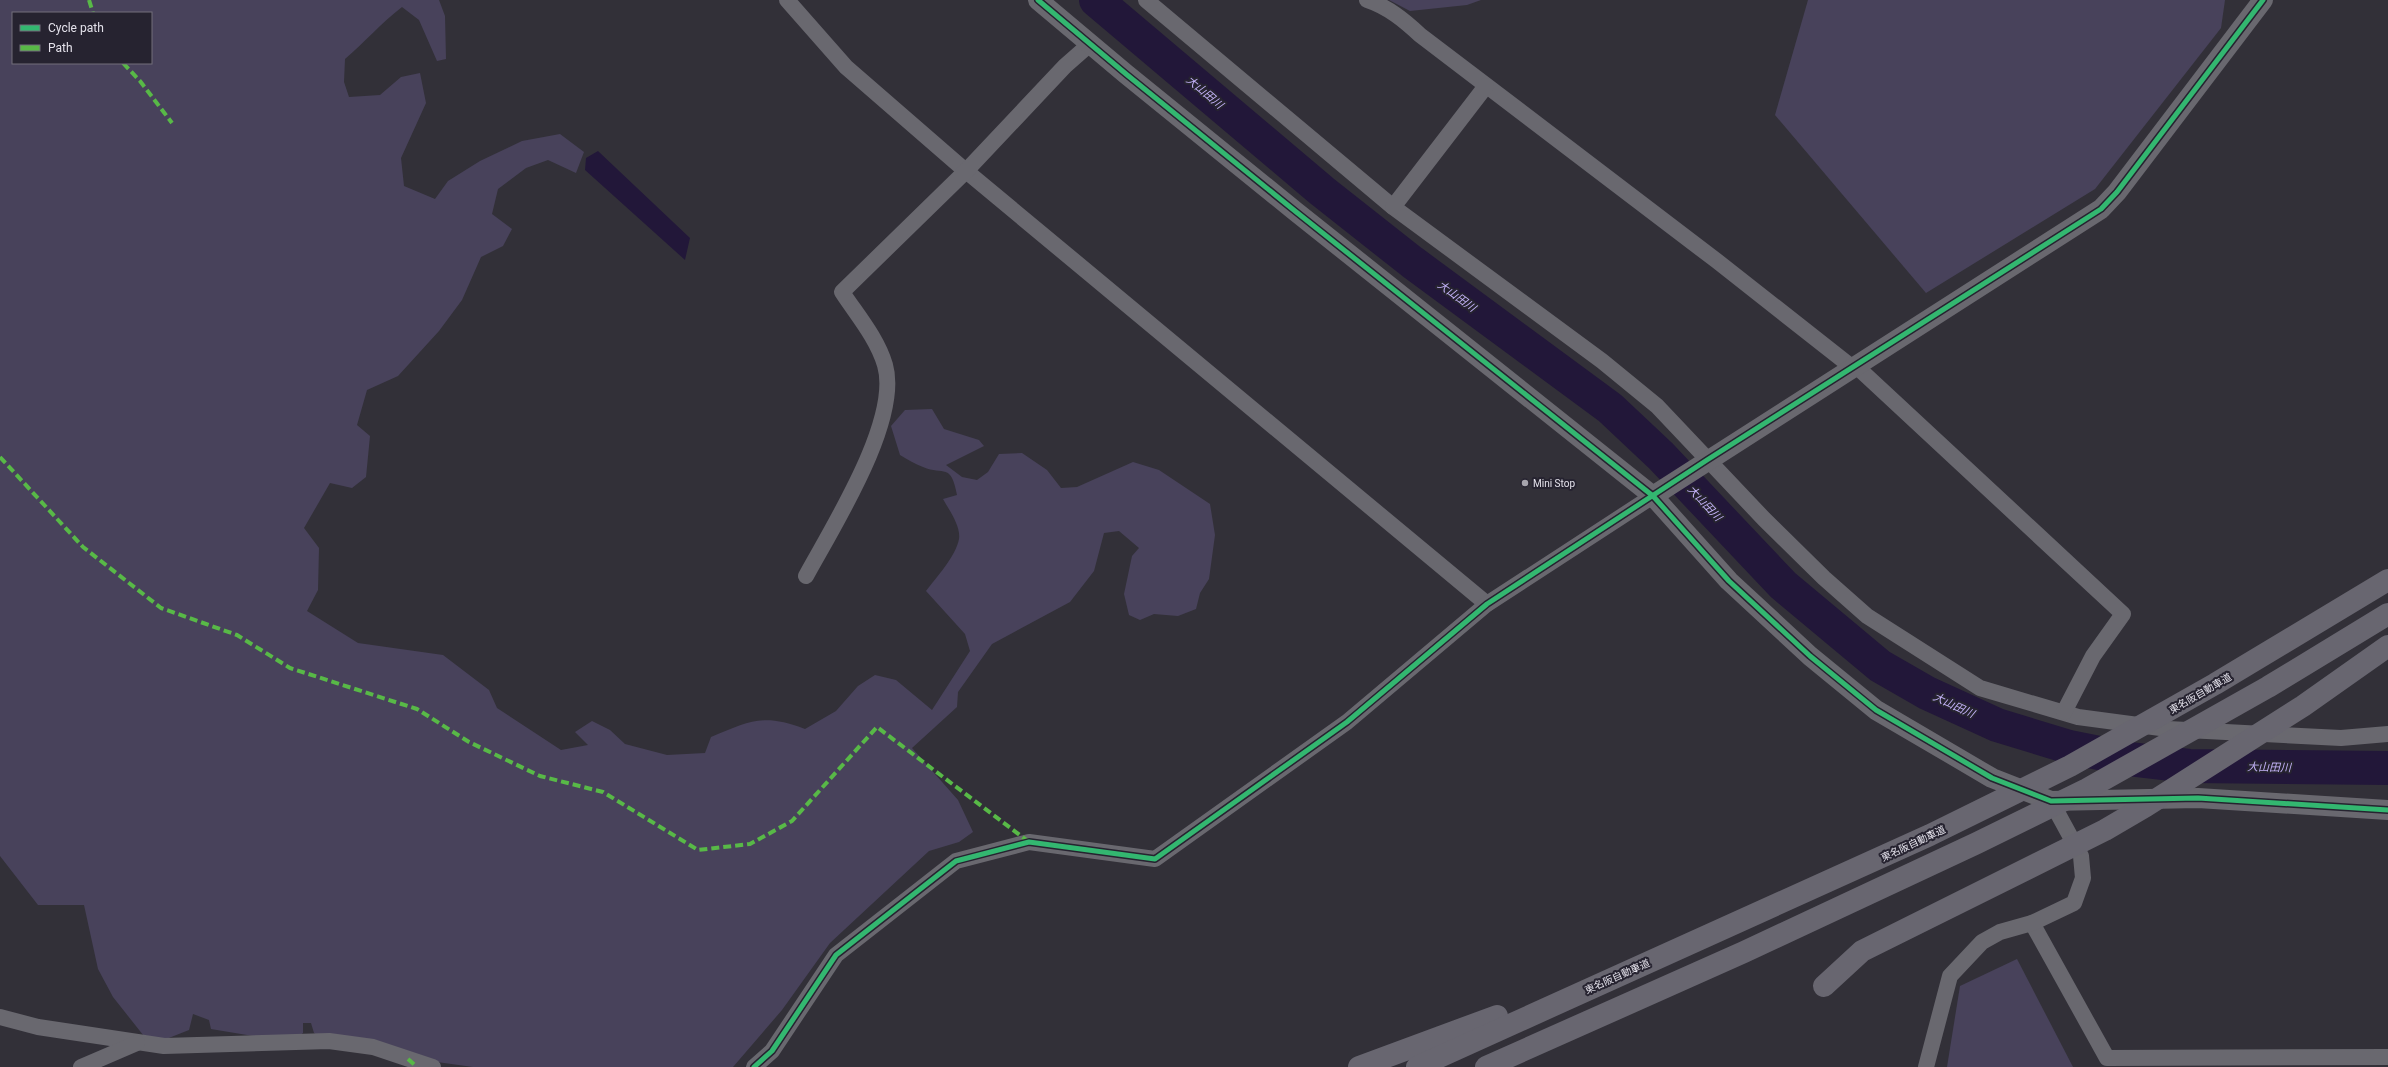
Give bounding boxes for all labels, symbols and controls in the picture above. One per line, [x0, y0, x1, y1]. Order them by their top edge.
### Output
legend [12, 12, 152, 64]
text: Cycle path [48, 21, 104, 35]
text: Path [48, 41, 73, 55]
water label: 大山田川 [1184, 73, 1226, 112]
water label: 大山田川 [1435, 278, 1479, 315]
marker: Mini Stop [1520, 478, 1530, 488]
place label: Mini Stop [1533, 478, 1575, 489]
water label: 大山田川 [1685, 483, 1725, 525]
street label: 東名阪自動車道 [2167, 671, 2233, 716]
water label: 大山田川 [1931, 690, 1977, 721]
water label: 大山田川 [2247, 761, 2292, 774]
street label: 東名阪自動車道 [1879, 824, 1947, 863]
street label: 東名阪自動車道 [1583, 957, 1651, 996]

